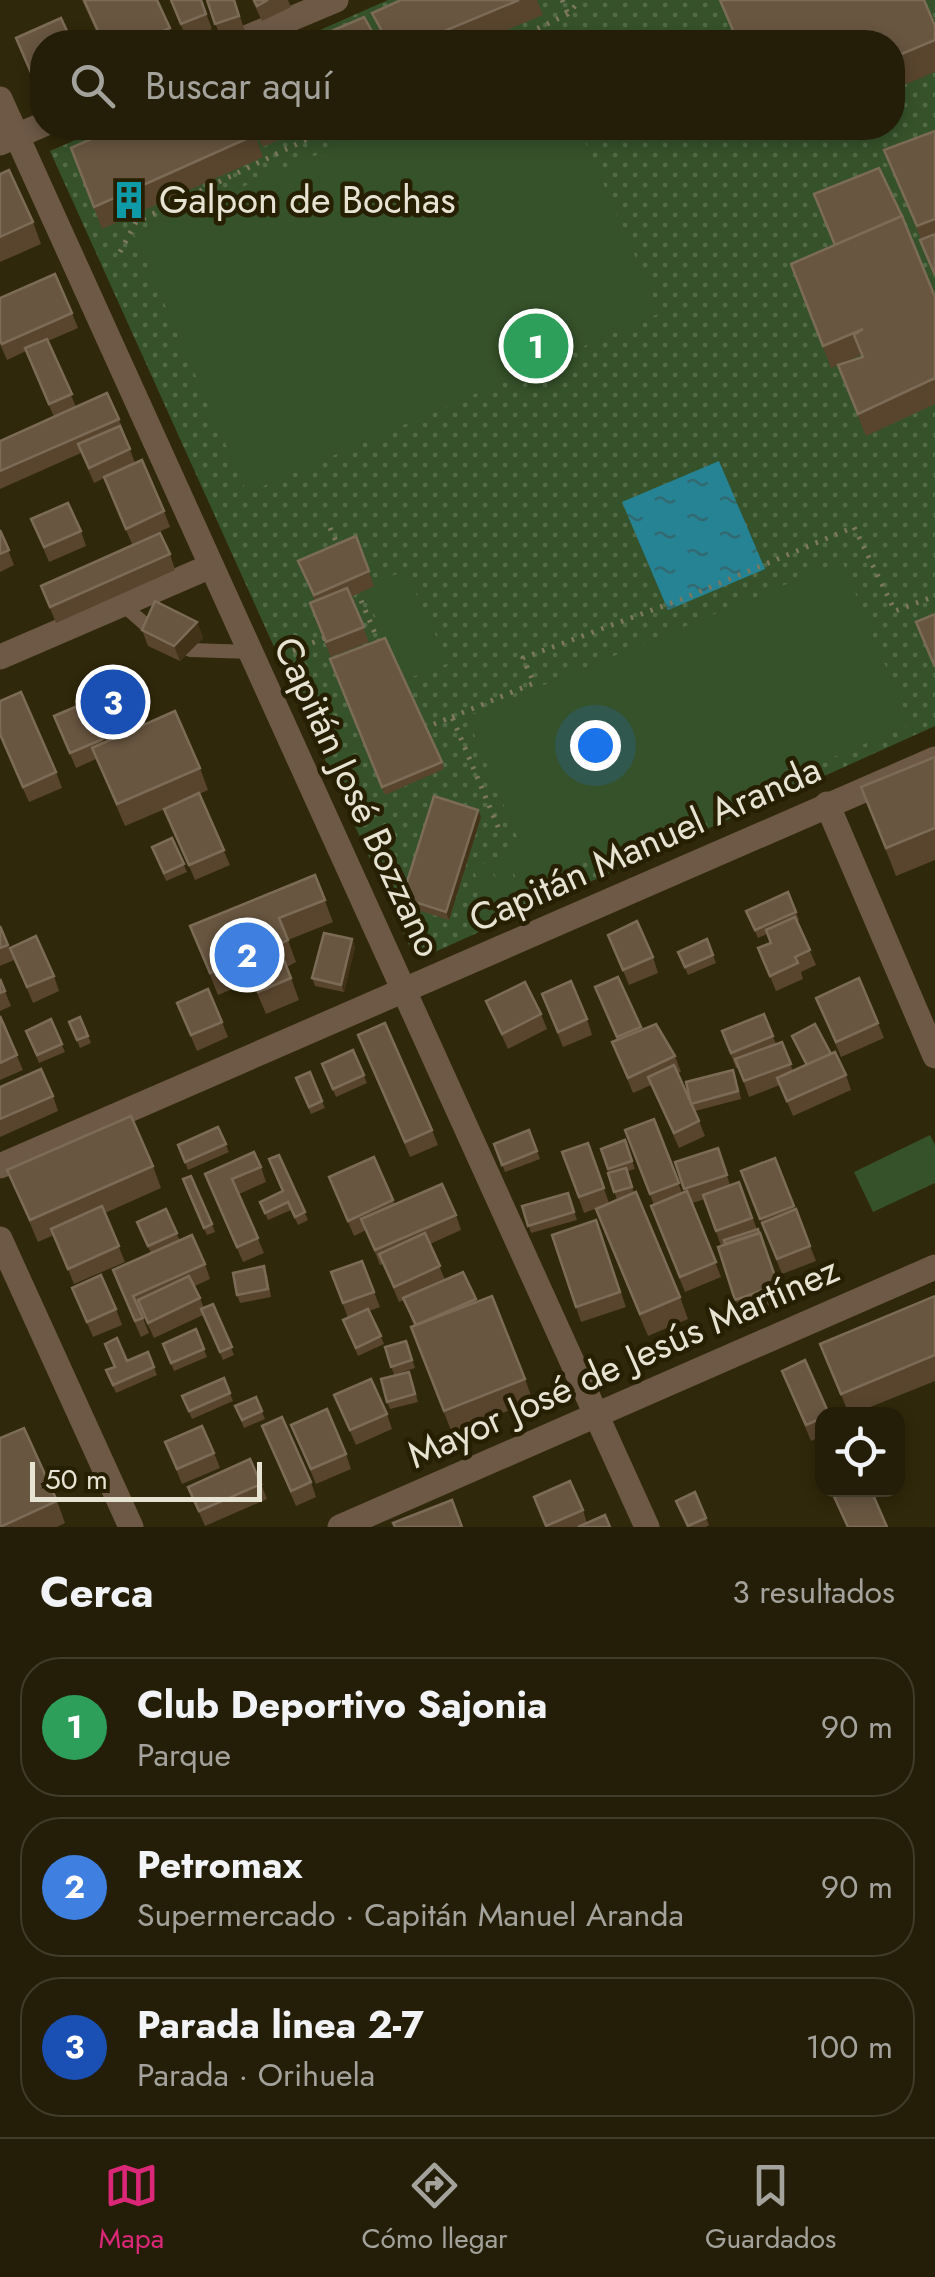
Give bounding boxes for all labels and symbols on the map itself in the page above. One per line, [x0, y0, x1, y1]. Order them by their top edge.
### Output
place label: Galpon de Bochas [159, 172, 456, 227]
building icon: Galpon de Bochas [108, 179, 150, 221]
pin: 1 [504, 308, 568, 384]
street label: Capitán José Bozzano [260, 628, 457, 966]
pin: 3 [80, 664, 146, 740]
your location [570, 720, 621, 771]
street label: Capitán Manuel Aranda [460, 741, 829, 946]
pin: 2 [214, 918, 280, 992]
street label: Mayor José de Jesús Martínez [398, 1241, 847, 1482]
scale bar [30, 1457, 262, 1502]

